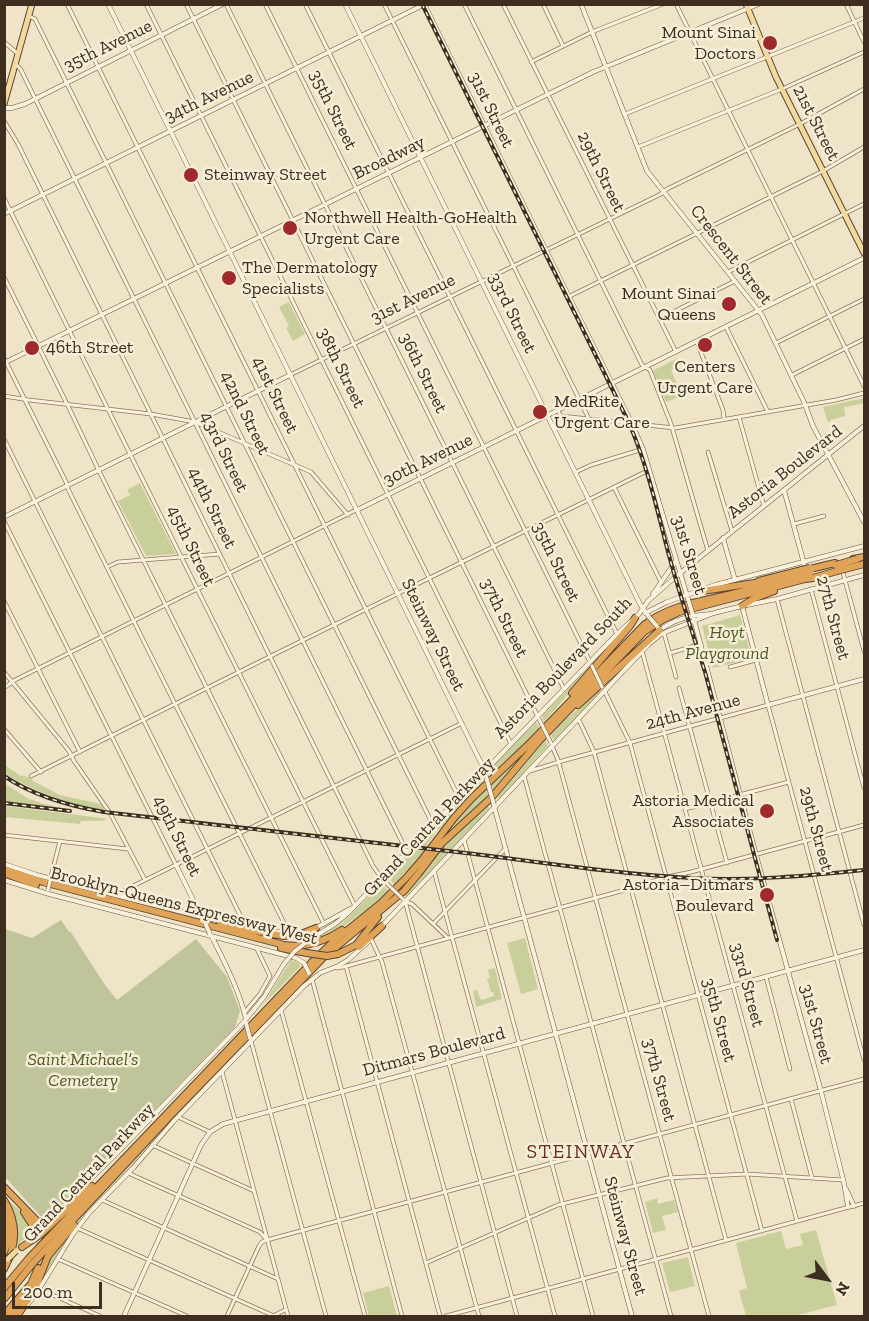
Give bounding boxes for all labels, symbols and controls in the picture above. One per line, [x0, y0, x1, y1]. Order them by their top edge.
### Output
street label: 35th Avenue [60, 15, 156, 77]
place label: Mount Sinai Doctors [661, 22, 756, 64]
marker: Mount Sinai Doctors [761, 34, 779, 52]
street label: 34th Avenue [161, 66, 257, 128]
street label: 35th Street [304, 66, 362, 154]
street label: 31st Street [463, 69, 519, 151]
street label: 21st Street [788, 81, 844, 165]
street label: 29th Street [572, 128, 630, 216]
street label: Broadway [349, 131, 429, 185]
place label: Steinway Street [204, 164, 327, 186]
marker: Steinway Street [182, 166, 200, 184]
street label: Crescent Street [685, 201, 777, 309]
place label: Northwell Health-GoHealth Urgent Care [304, 207, 517, 250]
marker: Northwell Health-GoHealth Urgent Care [281, 219, 299, 237]
place label: The Dermatology Specialists [242, 257, 378, 300]
marker: The Dermatology Specialists [220, 269, 238, 287]
street label: 31st Avenue [367, 269, 459, 329]
street label: 33rd Street [483, 269, 541, 357]
place label: Mount Sinai Queens [621, 283, 716, 326]
marker: Mount Sinai Queens [720, 295, 738, 313]
street label: 38th Street [312, 324, 370, 412]
street label: 36th Street [394, 329, 452, 417]
marker: Centers Urgent Care [696, 336, 714, 354]
place label: 46th Street [46, 337, 134, 359]
marker: 46th Street [23, 339, 41, 357]
street label: 41st Street [247, 353, 303, 437]
place label: Centers Urgent Care [657, 356, 753, 398]
street label: 42nd Street [215, 368, 275, 458]
place label: MedRite Urgent Care [554, 391, 650, 434]
marker: MedRite Urgent Care [531, 403, 549, 421]
street label: 43rd Street [195, 408, 253, 496]
street label: Astoria Boulevard [723, 421, 847, 523]
street label: 30th Avenue [380, 429, 476, 491]
street label: 44th Street [183, 464, 241, 552]
street label: 45th Street [162, 502, 220, 590]
street label: 31st Street [667, 513, 711, 597]
street label: 35th Street [527, 518, 585, 606]
street label: 27th Street [811, 574, 855, 662]
street label: Steinway Street [396, 575, 470, 695]
street label: 37th Street [476, 575, 532, 661]
street label: Astoria Boulevard South [490, 593, 636, 743]
park label: Hoyt Playground [685, 622, 769, 664]
street label: 24th Avenue [643, 689, 743, 735]
street label: Grand Central Parkway [359, 753, 499, 901]
street label: 29th Street [794, 784, 838, 874]
place label: Astoria Medical Associates [633, 790, 754, 832]
street label: 49th Street [148, 792, 206, 880]
marker: Astoria Medical Associates [758, 802, 776, 820]
street label: Brooklyn-Queens Expressway West [48, 862, 320, 950]
place label: Astoria–Ditmars Boulevard [623, 874, 754, 916]
marker: Astoria–Ditmars Boulevard [758, 886, 776, 904]
street label: 33rd Street [725, 940, 769, 1030]
street label: 35th Street [697, 976, 741, 1064]
street label: 31st Street [795, 982, 837, 1066]
street label: Ditmars Boulevard [360, 1023, 508, 1081]
street label: 37th Street [637, 1036, 681, 1124]
park label: Saint Michael’s Cemetery [27, 1049, 139, 1092]
street label: Grand Central Parkway [19, 1099, 159, 1247]
district label: STEINWAY [526, 1140, 636, 1164]
street label: Steinway Street [599, 1174, 651, 1298]
north arrow [797, 1249, 857, 1309]
scale bar [15, 1270, 105, 1308]
text: N [831, 1279, 854, 1299]
text: 200 m [23, 1281, 73, 1303]

